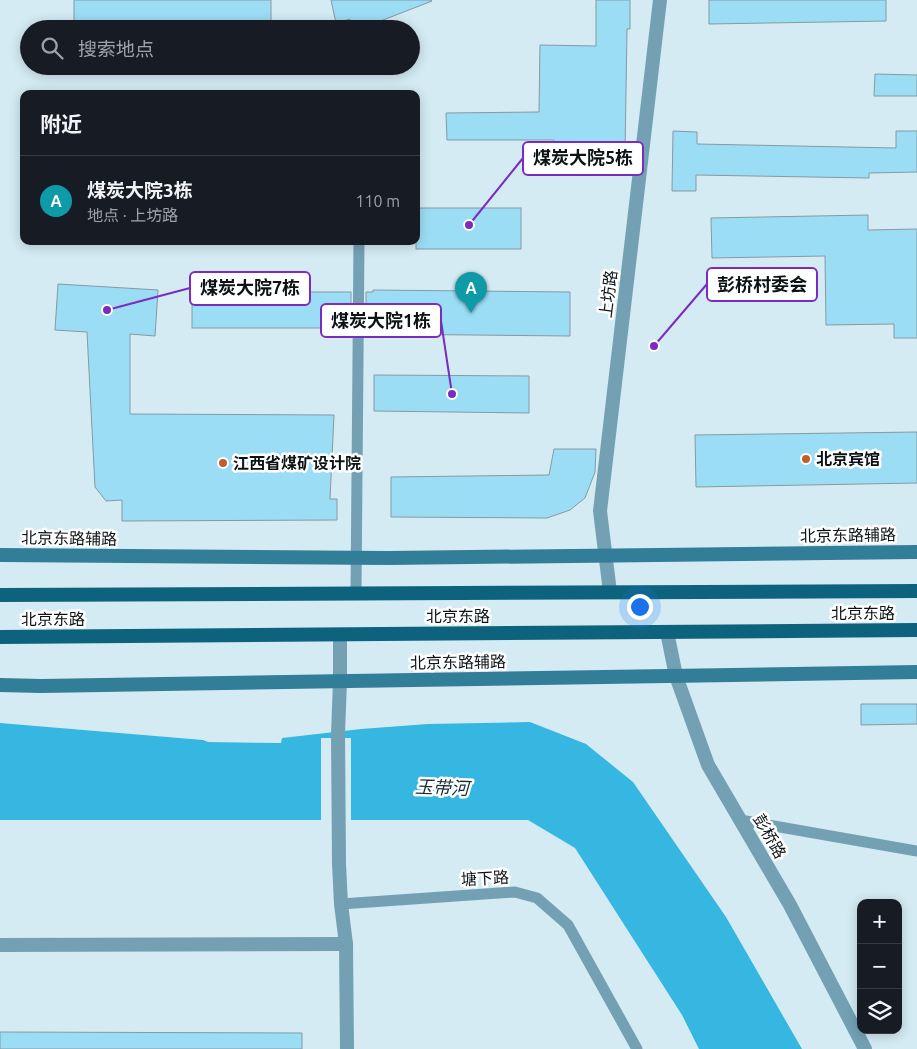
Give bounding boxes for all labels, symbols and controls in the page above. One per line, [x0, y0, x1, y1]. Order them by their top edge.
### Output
search box [20, 20, 420, 75]
icon: search [38, 34, 66, 62]
text: 搜索地点 [78, 38, 154, 60]
text: 附近 [40, 112, 82, 136]
callout: 煤炭大院5栋 [523, 142, 643, 175]
text: 煤炭大院5栋 [533, 147, 633, 167]
text: 煤炭大院3栋 [87, 179, 193, 201]
text: A [50, 192, 62, 210]
text: 110 m [355, 192, 400, 210]
text: 地点 · 上坊路 [87, 206, 178, 224]
callout: 彭桥村委会 [707, 268, 817, 301]
street label: 上坊路 [596, 269, 620, 319]
callout: 煤炭大院7栋 [190, 272, 310, 305]
pin: A [455, 272, 487, 313]
text: 彭桥村委会 [717, 274, 807, 294]
text: 煤炭大院7栋 [200, 277, 300, 297]
callout: 煤炭大院1栋 [321, 304, 441, 337]
text: 煤炭大院1栋 [331, 310, 431, 330]
place label: 北京宾馆 [816, 450, 880, 468]
marker: 北京宾馆 [800, 453, 812, 465]
place label: 江西省煤矿设计院 [233, 454, 361, 472]
marker: 江西省煤矿设计院 [217, 457, 229, 469]
street label: 北京东路辅路 [800, 525, 896, 545]
street label: 北京东路辅路 [21, 528, 117, 548]
your location [627, 594, 653, 620]
street label: 北京东路 [831, 604, 895, 622]
street label: 北京东路 [426, 607, 490, 625]
street label: 北京东路 [21, 610, 85, 628]
street label: 北京东路辅路 [410, 652, 506, 672]
water label: 玉带河 [415, 776, 472, 798]
street label: 彭桥路 [750, 811, 790, 861]
street label: 塘下路 [461, 868, 509, 888]
map controls [857, 899, 902, 1034]
button: + [857, 899, 902, 944]
button: − [857, 944, 902, 989]
button: layers [857, 989, 902, 1034]

